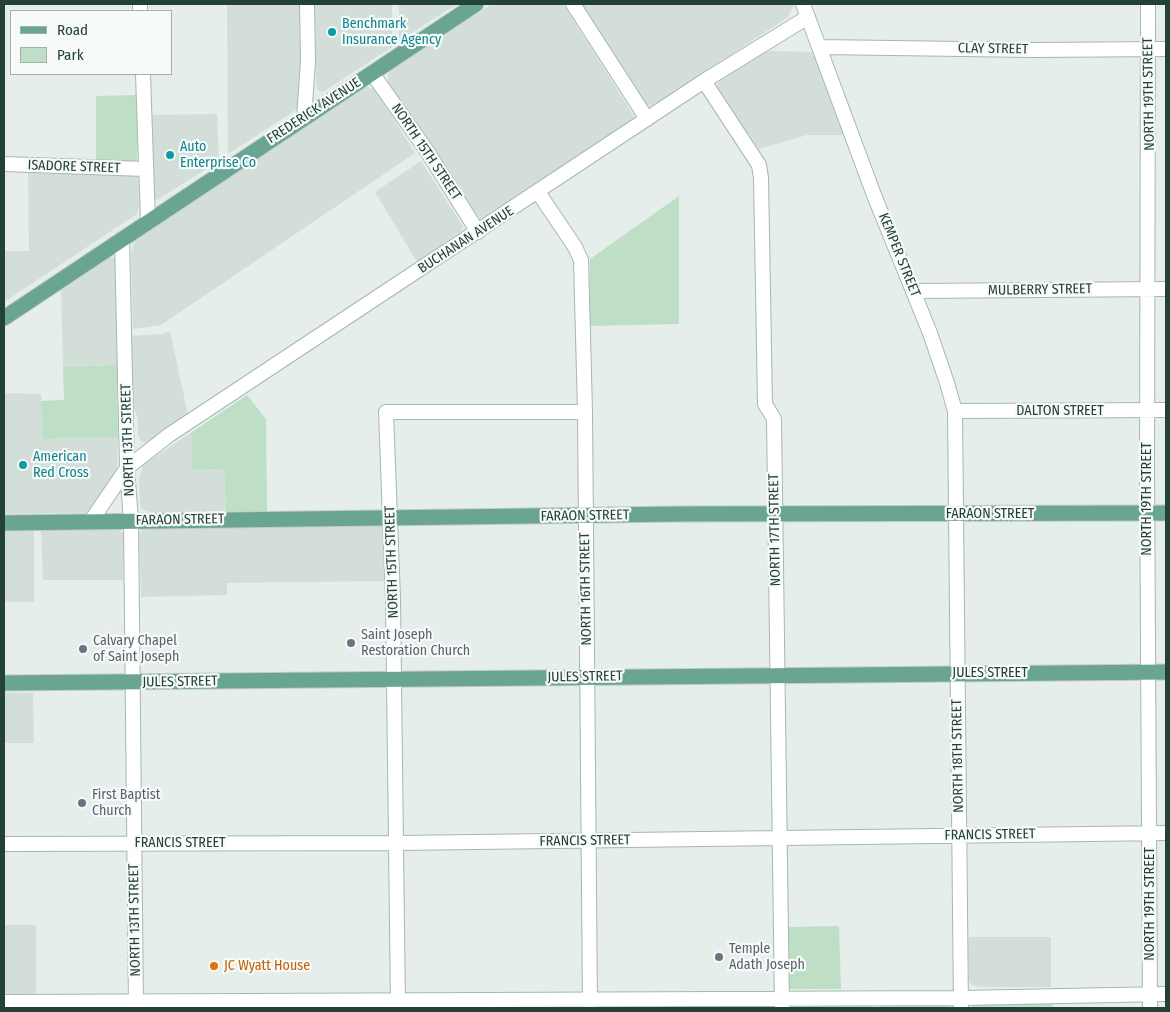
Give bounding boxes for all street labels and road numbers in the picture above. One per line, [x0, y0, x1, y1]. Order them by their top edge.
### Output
street label: NORTH 19TH STREET [1140, 37, 1158, 151]
street label: CLAY STREET [958, 40, 1028, 58]
street label: FREDERICK AVENUE [264, 74, 364, 148]
street label: NORTH 15TH STREET [387, 101, 465, 203]
street label: ISADORE STREET [27, 157, 121, 177]
street label: BUCHANAN AVENUE [415, 203, 517, 277]
street label: KEMPER STREET [875, 211, 923, 299]
street label: MULBERRY STREET [988, 281, 1092, 299]
street label: NORTH 13TH STREET [118, 383, 138, 497]
street label: DALTON STREET [1016, 403, 1104, 419]
street label: NORTH 19TH STREET [1139, 442, 1155, 556]
street label: NORTH 17TH STREET [766, 474, 784, 586]
street label: NORTH 15TH STREET [382, 505, 402, 619]
street label: FARAON STREET [946, 506, 1034, 522]
street label: FARAON STREET [541, 507, 629, 525]
street label: FARAON STREET [136, 511, 224, 529]
street label: NORTH 16TH STREET [577, 532, 595, 646]
street label: JULES STREET [952, 665, 1028, 681]
street label: JULES STREET [547, 668, 623, 686]
street label: JULES STREET [142, 673, 218, 691]
street label: NORTH 18TH STREET [949, 699, 967, 813]
street label: FRANCIS STREET [944, 826, 1036, 844]
street label: FRANCIS STREET [539, 832, 631, 850]
street label: FRANCIS STREET [135, 835, 225, 851]
street label: NORTH 19TH STREET [1142, 847, 1158, 961]
street label: NORTH 13TH STREET [126, 863, 144, 977]

